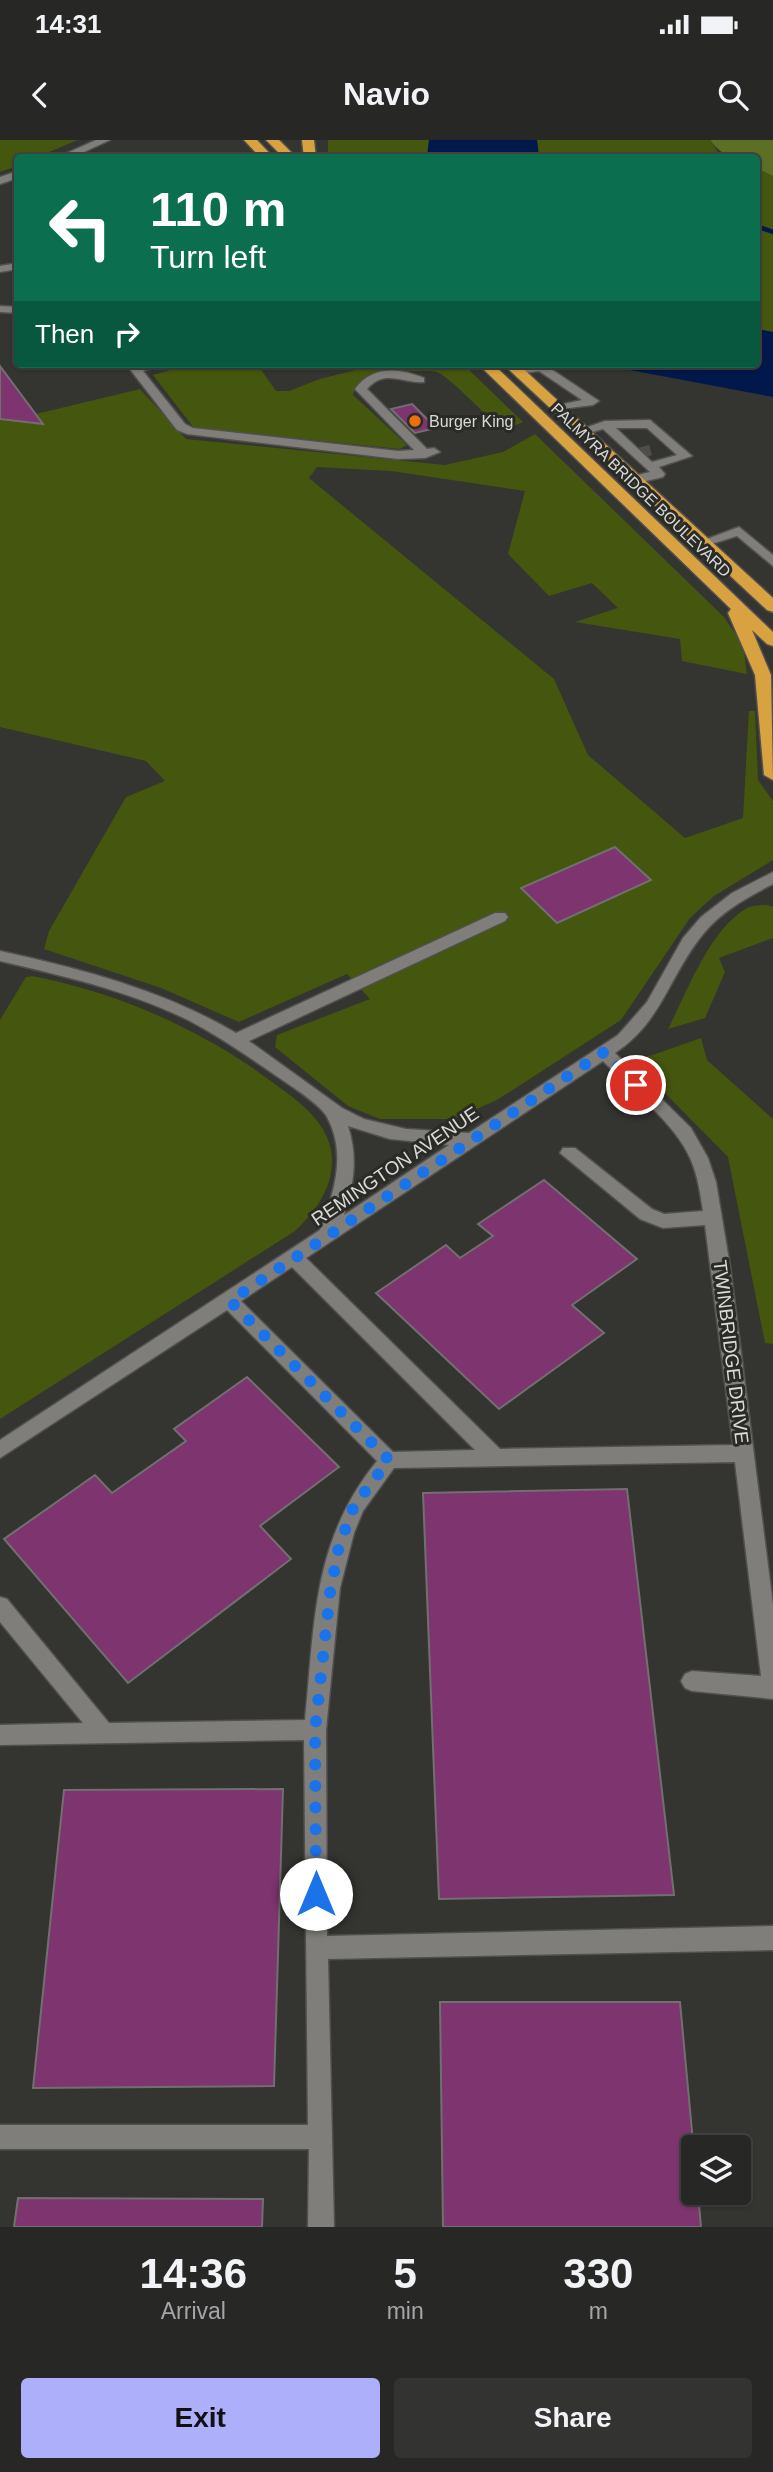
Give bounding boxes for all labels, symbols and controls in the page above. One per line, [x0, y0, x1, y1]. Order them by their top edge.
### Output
text: 14:31 [35, 9, 102, 39]
icon: back [21, 76, 59, 114]
text: Navio [343, 76, 430, 112]
icon: search [714, 76, 752, 114]
icon: left [35, 182, 126, 273]
text: 110 m [150, 182, 286, 236]
text: Turn left [150, 239, 266, 275]
icon: right [108, 315, 146, 353]
text: Then [35, 319, 94, 349]
street label: PALMYRA BRIDGE BOULEVARD [548, 400, 734, 580]
marker: Burger King [407, 413, 423, 429]
place label: Burger King [429, 413, 514, 430]
pin [606, 1055, 666, 1115]
icon: arrive [617, 1066, 655, 1104]
street label: REMINGTON AVENUE [308, 1102, 482, 1230]
street label: TWINBRIDGE DRIVE [709, 1259, 753, 1445]
position arrow [279, 1857, 353, 1931]
map controls [681, 2135, 751, 2205]
button: layers [681, 2135, 751, 2205]
text: 14:36 [140, 2250, 247, 2297]
text: 5 [393, 2250, 417, 2297]
text: 330 [563, 2250, 633, 2297]
text: Arrival [161, 2298, 226, 2324]
text: min [387, 2298, 424, 2324]
text: m [589, 2298, 608, 2324]
button: Exit [21, 2378, 380, 2458]
button: Share [394, 2378, 752, 2458]

